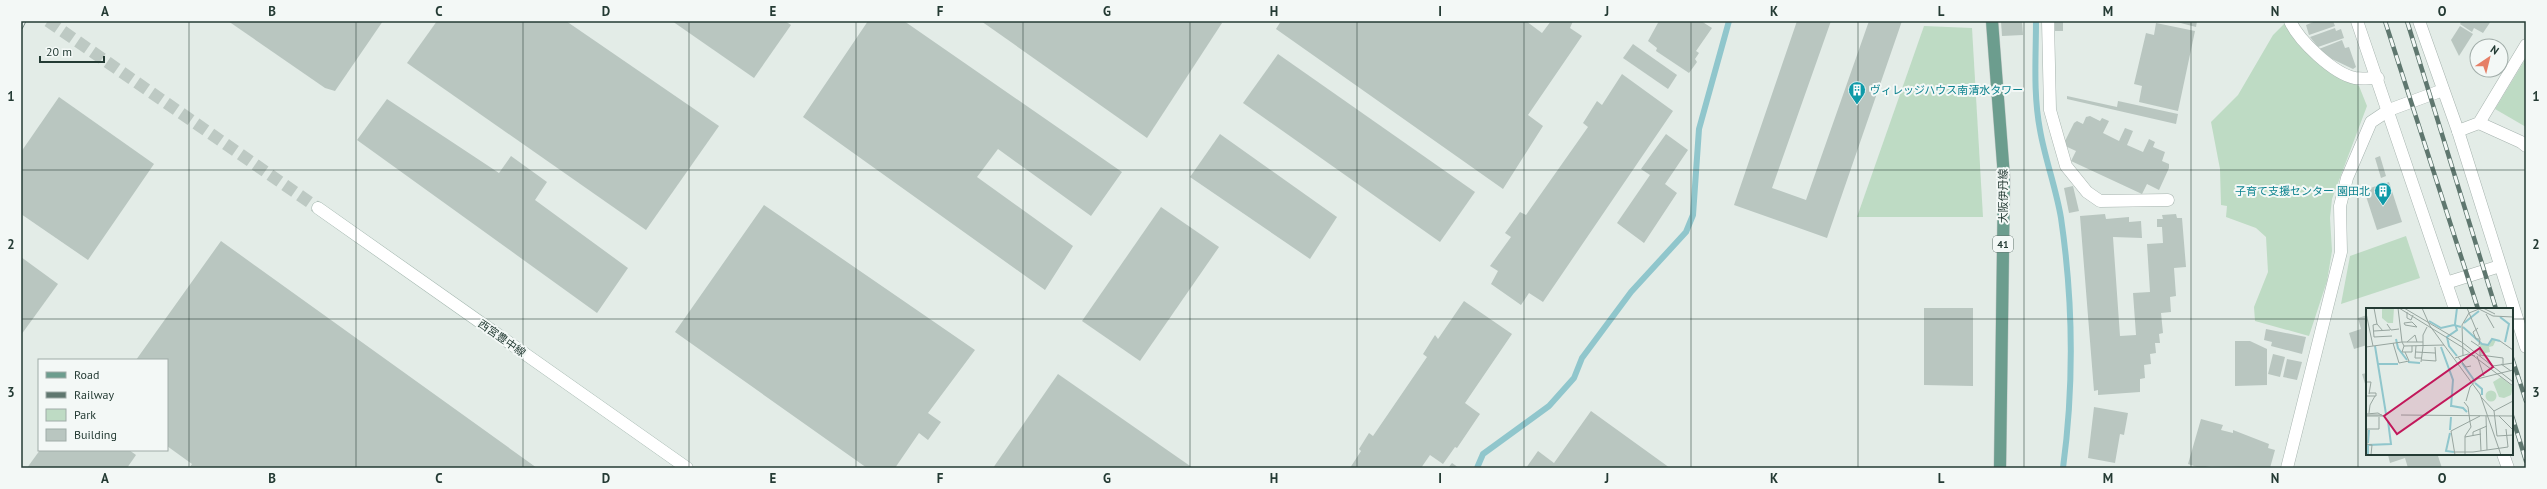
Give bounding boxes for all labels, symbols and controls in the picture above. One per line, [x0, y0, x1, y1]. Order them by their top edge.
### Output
text: A [101, 3, 109, 20]
text: B [268, 3, 276, 20]
text: C [435, 3, 443, 20]
text: D [602, 3, 610, 20]
text: E [770, 3, 777, 20]
text: F [937, 3, 944, 20]
text: G [1103, 3, 1111, 20]
text: H [1270, 3, 1278, 20]
text: I [1438, 3, 1442, 20]
text: J [1604, 3, 1609, 20]
text: K [1770, 3, 1778, 20]
text: L [1938, 3, 1945, 20]
text: M [2103, 3, 2113, 20]
text: N [2271, 3, 2279, 20]
text: O [2438, 3, 2447, 20]
scale bar [40, 38, 104, 64]
north arrow [2469, 38, 2509, 78]
text: N [2488, 42, 2502, 58]
text: 20 m [46, 44, 72, 59]
building icon: ヴィレッジハウス南清水タワー [1847, 80, 1867, 105]
place label: ヴィレッジハウス南清水タワー [1870, 83, 2023, 97]
text: 1 [7, 88, 15, 105]
text: 1 [2532, 88, 2540, 105]
street label: 大阪伊丹線 [1996, 169, 2010, 224]
building icon: 子育て支援センター 園田北 [2373, 181, 2393, 206]
place label: 子育て支援センター 園田北 [2235, 184, 2370, 198]
text: 2 [7, 236, 15, 253]
road number: 41 [1993, 236, 2013, 252]
text: 2 [2532, 236, 2540, 253]
inset map [2366, 308, 2513, 455]
street label: 西宮豊中線 [475, 316, 529, 360]
legend [38, 359, 168, 451]
text: Road [74, 367, 99, 382]
text: 3 [7, 384, 15, 401]
text: 3 [2532, 384, 2540, 401]
text: Railway [74, 387, 114, 402]
text: Park [74, 407, 96, 422]
text: Building [74, 427, 117, 442]
text: A [101, 470, 109, 487]
text: B [268, 470, 276, 487]
text: C [435, 470, 443, 487]
text: D [602, 470, 610, 487]
text: E [770, 470, 777, 487]
text: F [937, 470, 944, 487]
text: G [1103, 470, 1111, 487]
text: H [1270, 470, 1278, 487]
text: I [1438, 470, 1442, 487]
text: J [1604, 470, 1609, 487]
text: K [1770, 470, 1778, 487]
text: L [1938, 470, 1945, 487]
text: M [2103, 470, 2113, 487]
text: N [2271, 470, 2279, 487]
text: O [2438, 470, 2447, 487]

